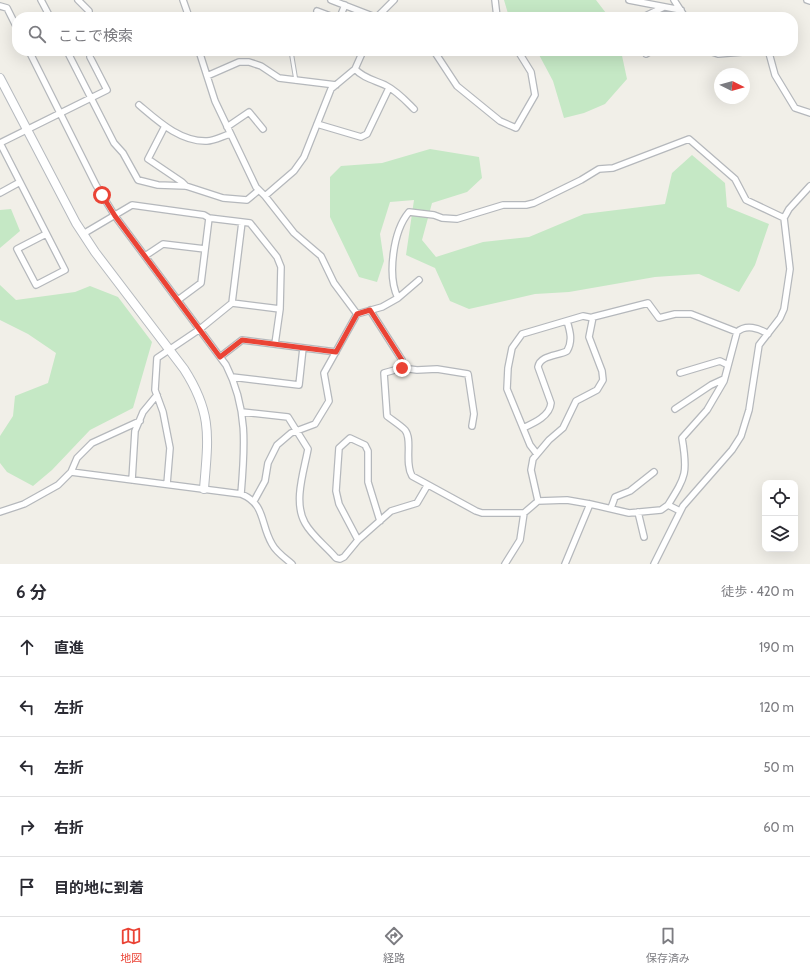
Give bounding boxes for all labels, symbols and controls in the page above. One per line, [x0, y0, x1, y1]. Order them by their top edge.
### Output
search box [12, 12, 798, 56]
icon: search [26, 23, 48, 45]
text: ここで検索 [58, 27, 133, 45]
north arrow [714, 68, 750, 104]
route start [93, 186, 111, 204]
route end [393, 359, 411, 377]
map controls [762, 480, 798, 552]
button: locate [762, 480, 798, 516]
button: layers [762, 516, 798, 552]
text: 6 分 [16, 582, 46, 602]
text: 徒歩 · 420 m [721, 583, 794, 599]
icon: ahead [16, 636, 38, 658]
text: 直進 [54, 639, 84, 657]
text: 190 m [759, 639, 794, 655]
icon: left [16, 696, 38, 718]
text: 左折 [54, 699, 84, 717]
text: 120 m [760, 699, 794, 715]
icon: left [16, 756, 38, 778]
text: 左折 [54, 759, 84, 777]
text: 50 m [764, 759, 794, 775]
icon: right [16, 816, 38, 838]
text: 右折 [54, 819, 84, 837]
text: 60 m [763, 819, 794, 835]
icon: arrive [16, 876, 38, 898]
text: 目的地に到着 [54, 879, 144, 897]
tab: 地図 [120, 925, 142, 965]
tab: 経路 [383, 925, 405, 965]
tab: 保存済み [646, 925, 690, 965]

